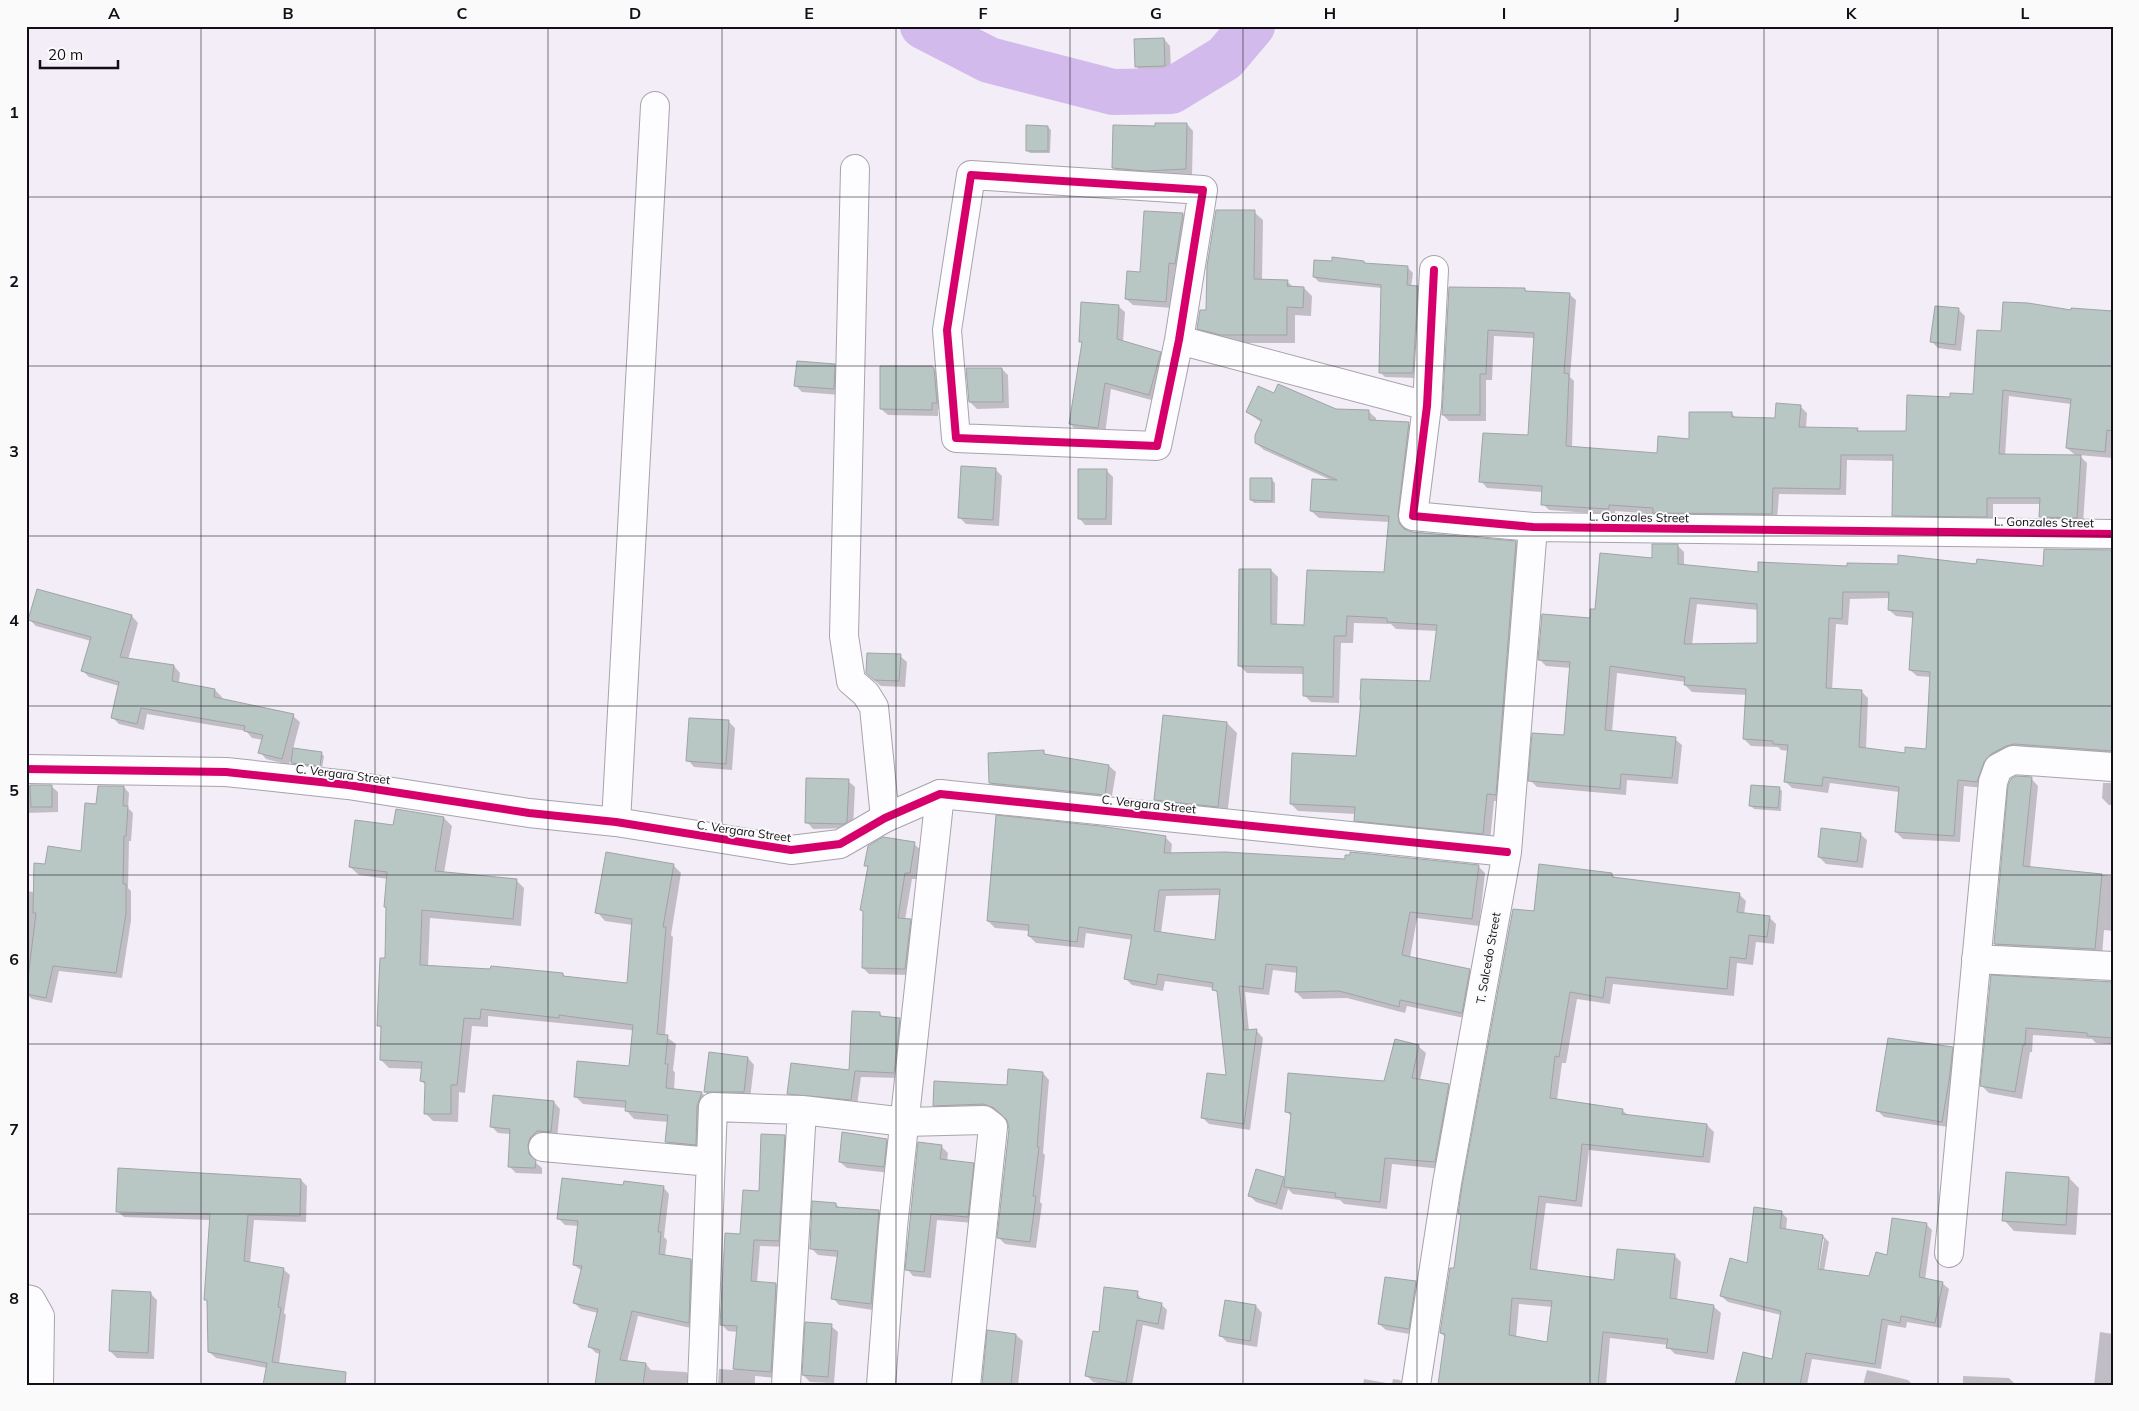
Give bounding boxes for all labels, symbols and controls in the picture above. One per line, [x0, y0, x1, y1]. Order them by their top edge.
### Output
text: A [108, 3, 120, 23]
text: B [282, 3, 294, 23]
text: C [457, 3, 468, 23]
text: D [629, 3, 641, 23]
text: E [804, 3, 814, 23]
text: F [978, 3, 988, 23]
text: G [1150, 3, 1162, 23]
text: H [1324, 3, 1336, 23]
text: I [1502, 3, 1506, 23]
text: J [1674, 3, 1680, 23]
text: K [1846, 3, 1858, 23]
text: L [2021, 3, 2030, 23]
scale bar [40, 38, 118, 70]
text: 20 m [48, 45, 83, 64]
text: 1 [9, 102, 19, 122]
text: 2 [9, 271, 19, 291]
text: 3 [9, 441, 19, 461]
street label: L. Gonzales Street [1589, 509, 1689, 525]
street label: L. Gonzales Street [1994, 514, 2094, 530]
text: 4 [9, 610, 19, 630]
street label: C. Vergara Street [295, 761, 391, 787]
text: 5 [9, 780, 19, 800]
street label: C. Vergara Street [1101, 792, 1197, 816]
street label: C. Vergara Street [696, 817, 792, 845]
street label: T. Salcedo Street [1473, 911, 1503, 1005]
text: 6 [9, 949, 19, 969]
text: 7 [9, 1119, 19, 1139]
text: 8 [9, 1288, 19, 1308]

